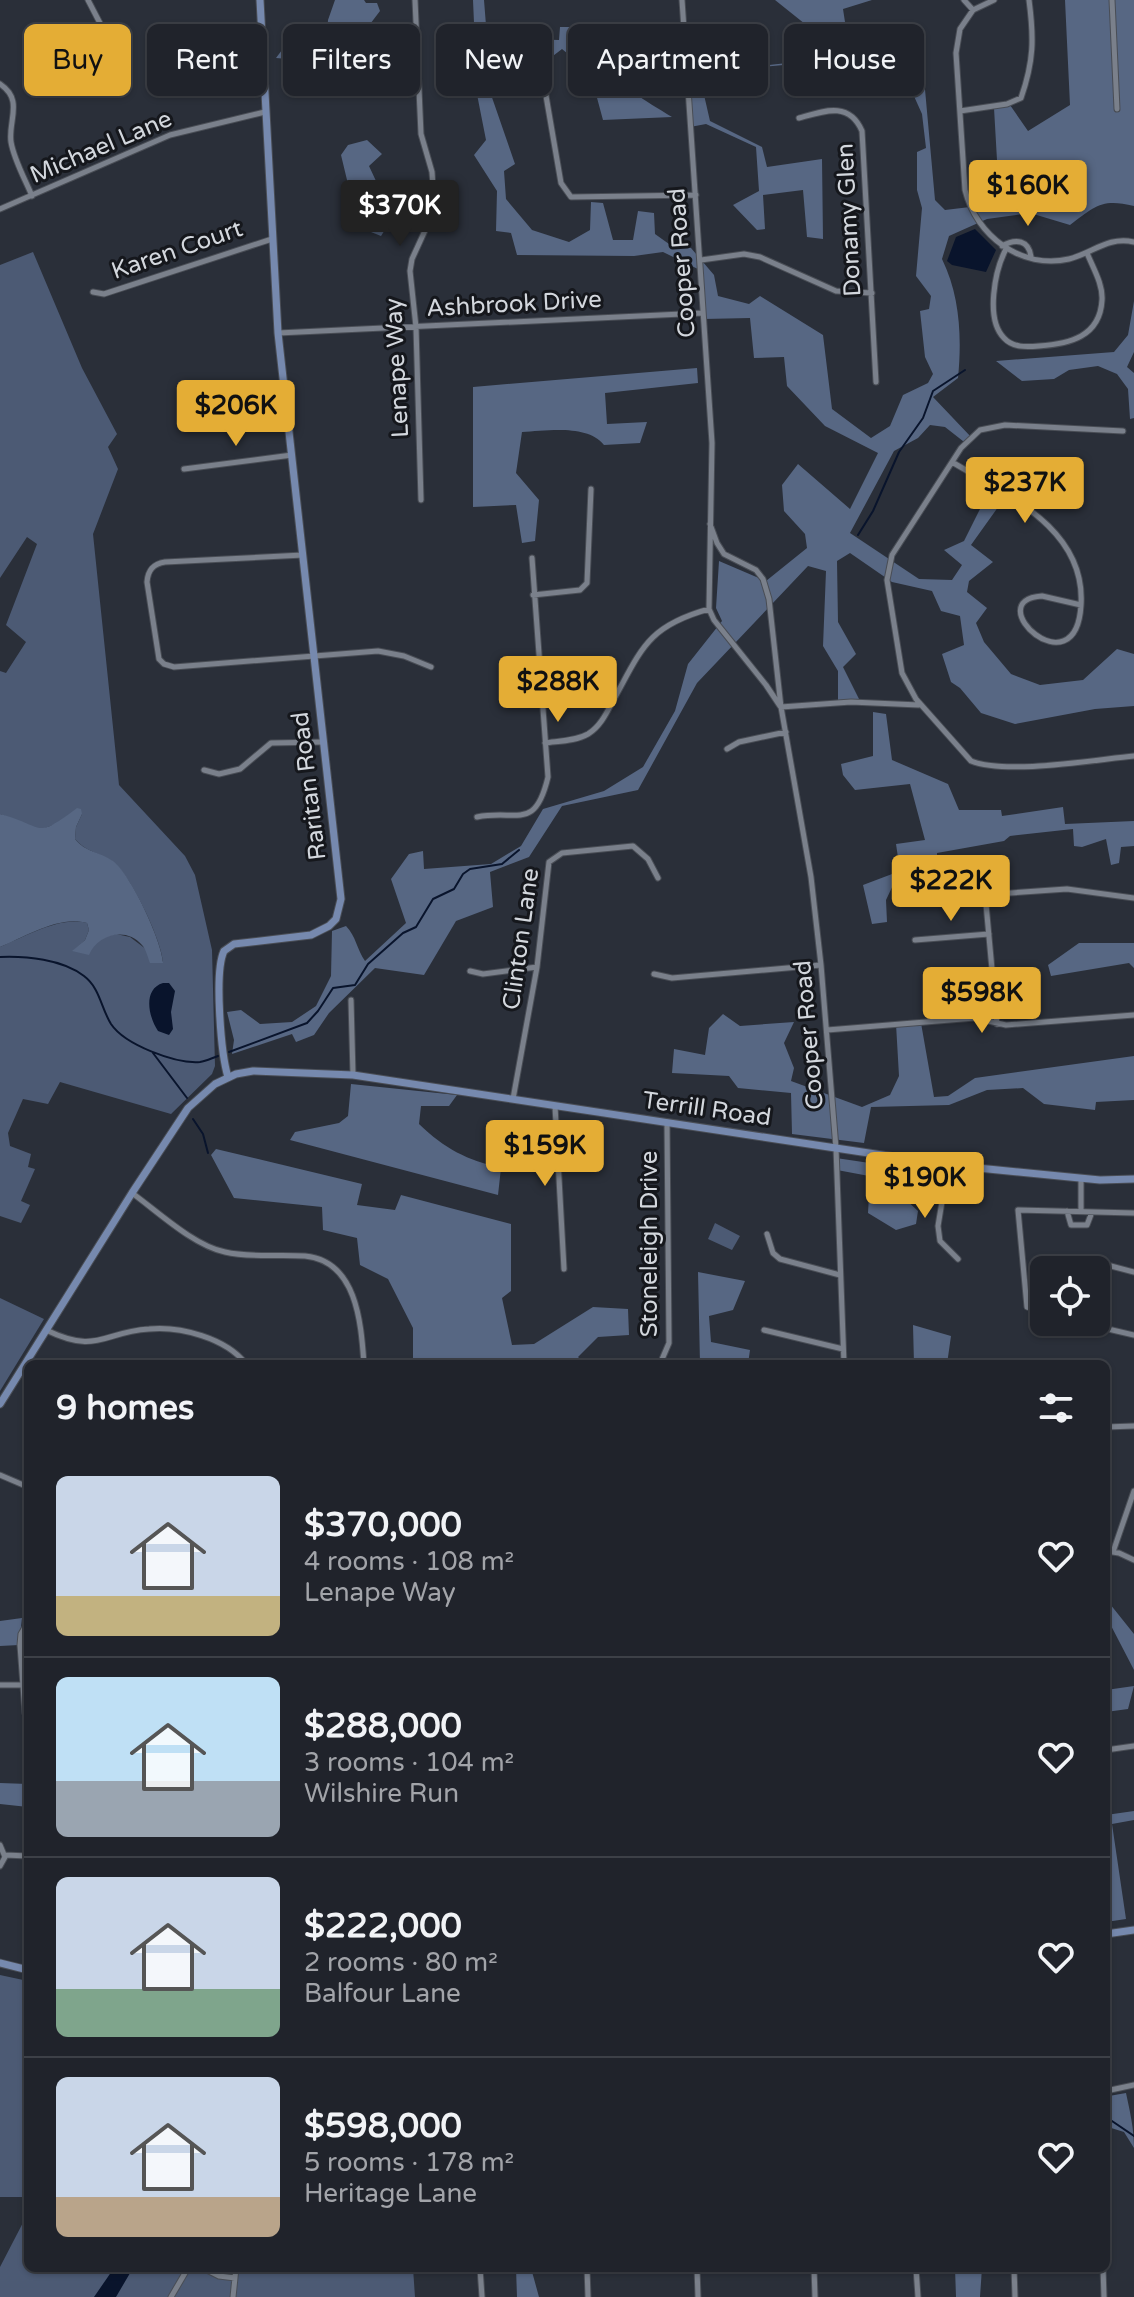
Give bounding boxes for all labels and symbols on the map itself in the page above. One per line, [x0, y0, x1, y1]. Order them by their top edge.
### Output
street label: Michael Lane [26, 104, 176, 190]
street label: Donamy Glen [831, 143, 867, 297]
pin: $160K [972, 160, 1084, 228]
pin: $370K [344, 180, 456, 248]
street label: Cooper Road [662, 187, 702, 339]
street label: Karen Court [108, 214, 246, 286]
street label: Ashbrook Drive [426, 285, 602, 323]
street label: Lenape Way [379, 297, 415, 439]
pin: $206K [180, 380, 292, 448]
pin: $237K [969, 457, 1081, 525]
pin: $288K [502, 656, 614, 724]
street label: Raritan Road [285, 710, 333, 862]
pin: $222K [895, 855, 1007, 923]
street label: Clinton Lane [497, 866, 545, 1012]
street label: Cooper Road [788, 959, 830, 1111]
pin: $598K [926, 967, 1038, 1035]
street label: Terrill Road [641, 1086, 773, 1132]
pin: $159K [489, 1120, 601, 1188]
street label: Stoneleigh Drive [635, 1151, 664, 1337]
pin: $190K [869, 1152, 981, 1220]

